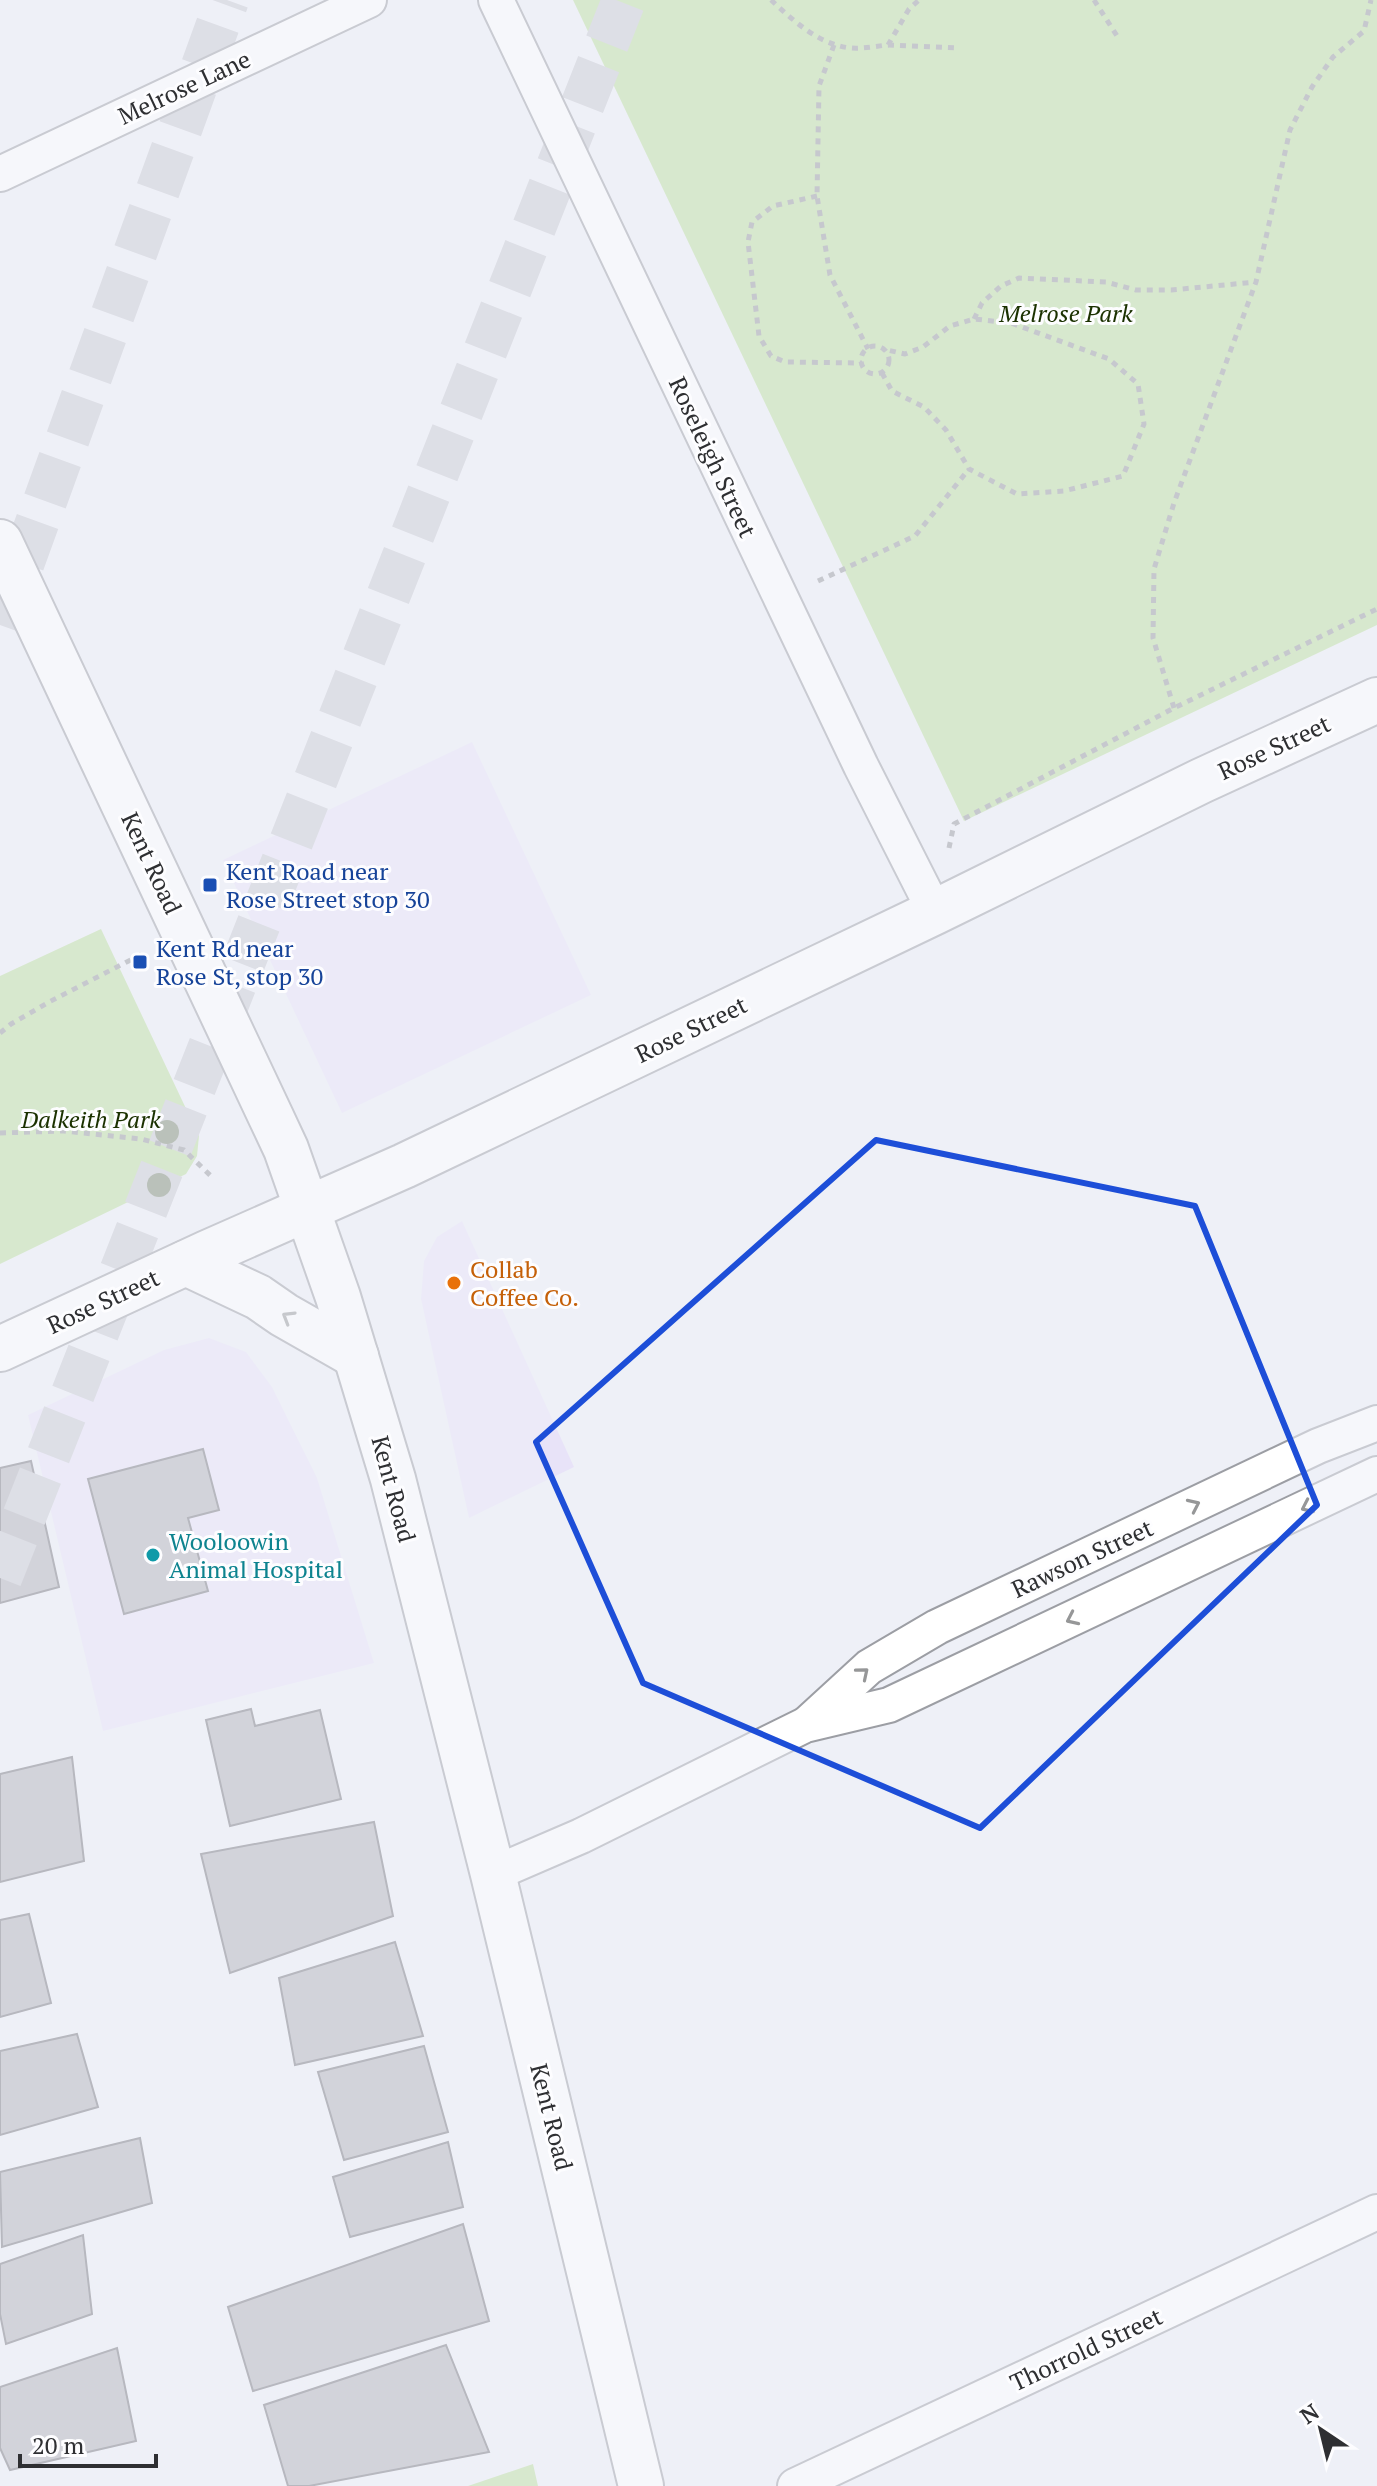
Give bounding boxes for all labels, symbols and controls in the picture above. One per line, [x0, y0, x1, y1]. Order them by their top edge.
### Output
street label: Melrose Lane [113, 42, 255, 132]
park label: Melrose Park [998, 297, 1133, 329]
street label: Roseleigh Street [662, 372, 764, 543]
street label: Rose Street [1213, 707, 1335, 787]
street label: Kent Road [114, 807, 190, 919]
place label: Kent Road near Rose Street stop 30 [226, 855, 430, 915]
marker: Kent Road near Rose Street stop 30 [201, 876, 219, 894]
place label: Kent Rd near Rose St, stop 30 [156, 932, 323, 992]
marker: Kent Rd near Rose St, stop 30 [131, 953, 149, 971]
street label: Rose Street [630, 988, 752, 1070]
park label: Dalkeith Park [20, 1103, 161, 1135]
place label: Collab Coffee Co. [470, 1253, 579, 1313]
street label: Rose Street [42, 1261, 164, 1341]
marker: Collab Coffee Co. [445, 1274, 463, 1292]
one-way arrow [282, 1311, 297, 1327]
street label: Kent Road [364, 1432, 424, 1546]
one-way arrow [1300, 1497, 1315, 1513]
one-way arrow [1186, 1499, 1201, 1515]
street label: Rawson Street [1006, 1511, 1158, 1605]
place label: Wooloowin Animal Hospital [169, 1525, 343, 1585]
marker: Wooloowin Animal Hospital [144, 1546, 162, 1564]
one-way arrow [1065, 1609, 1080, 1625]
one-way arrow [854, 1668, 869, 1683]
street label: Kent Road [523, 2060, 581, 2174]
street label: Thorrold Street [1005, 2300, 1167, 2398]
north arrow [1281, 2390, 1361, 2470]
text: N [1294, 2396, 1325, 2430]
scale bar [20, 2418, 156, 2468]
text: 20 m [32, 2429, 84, 2461]

